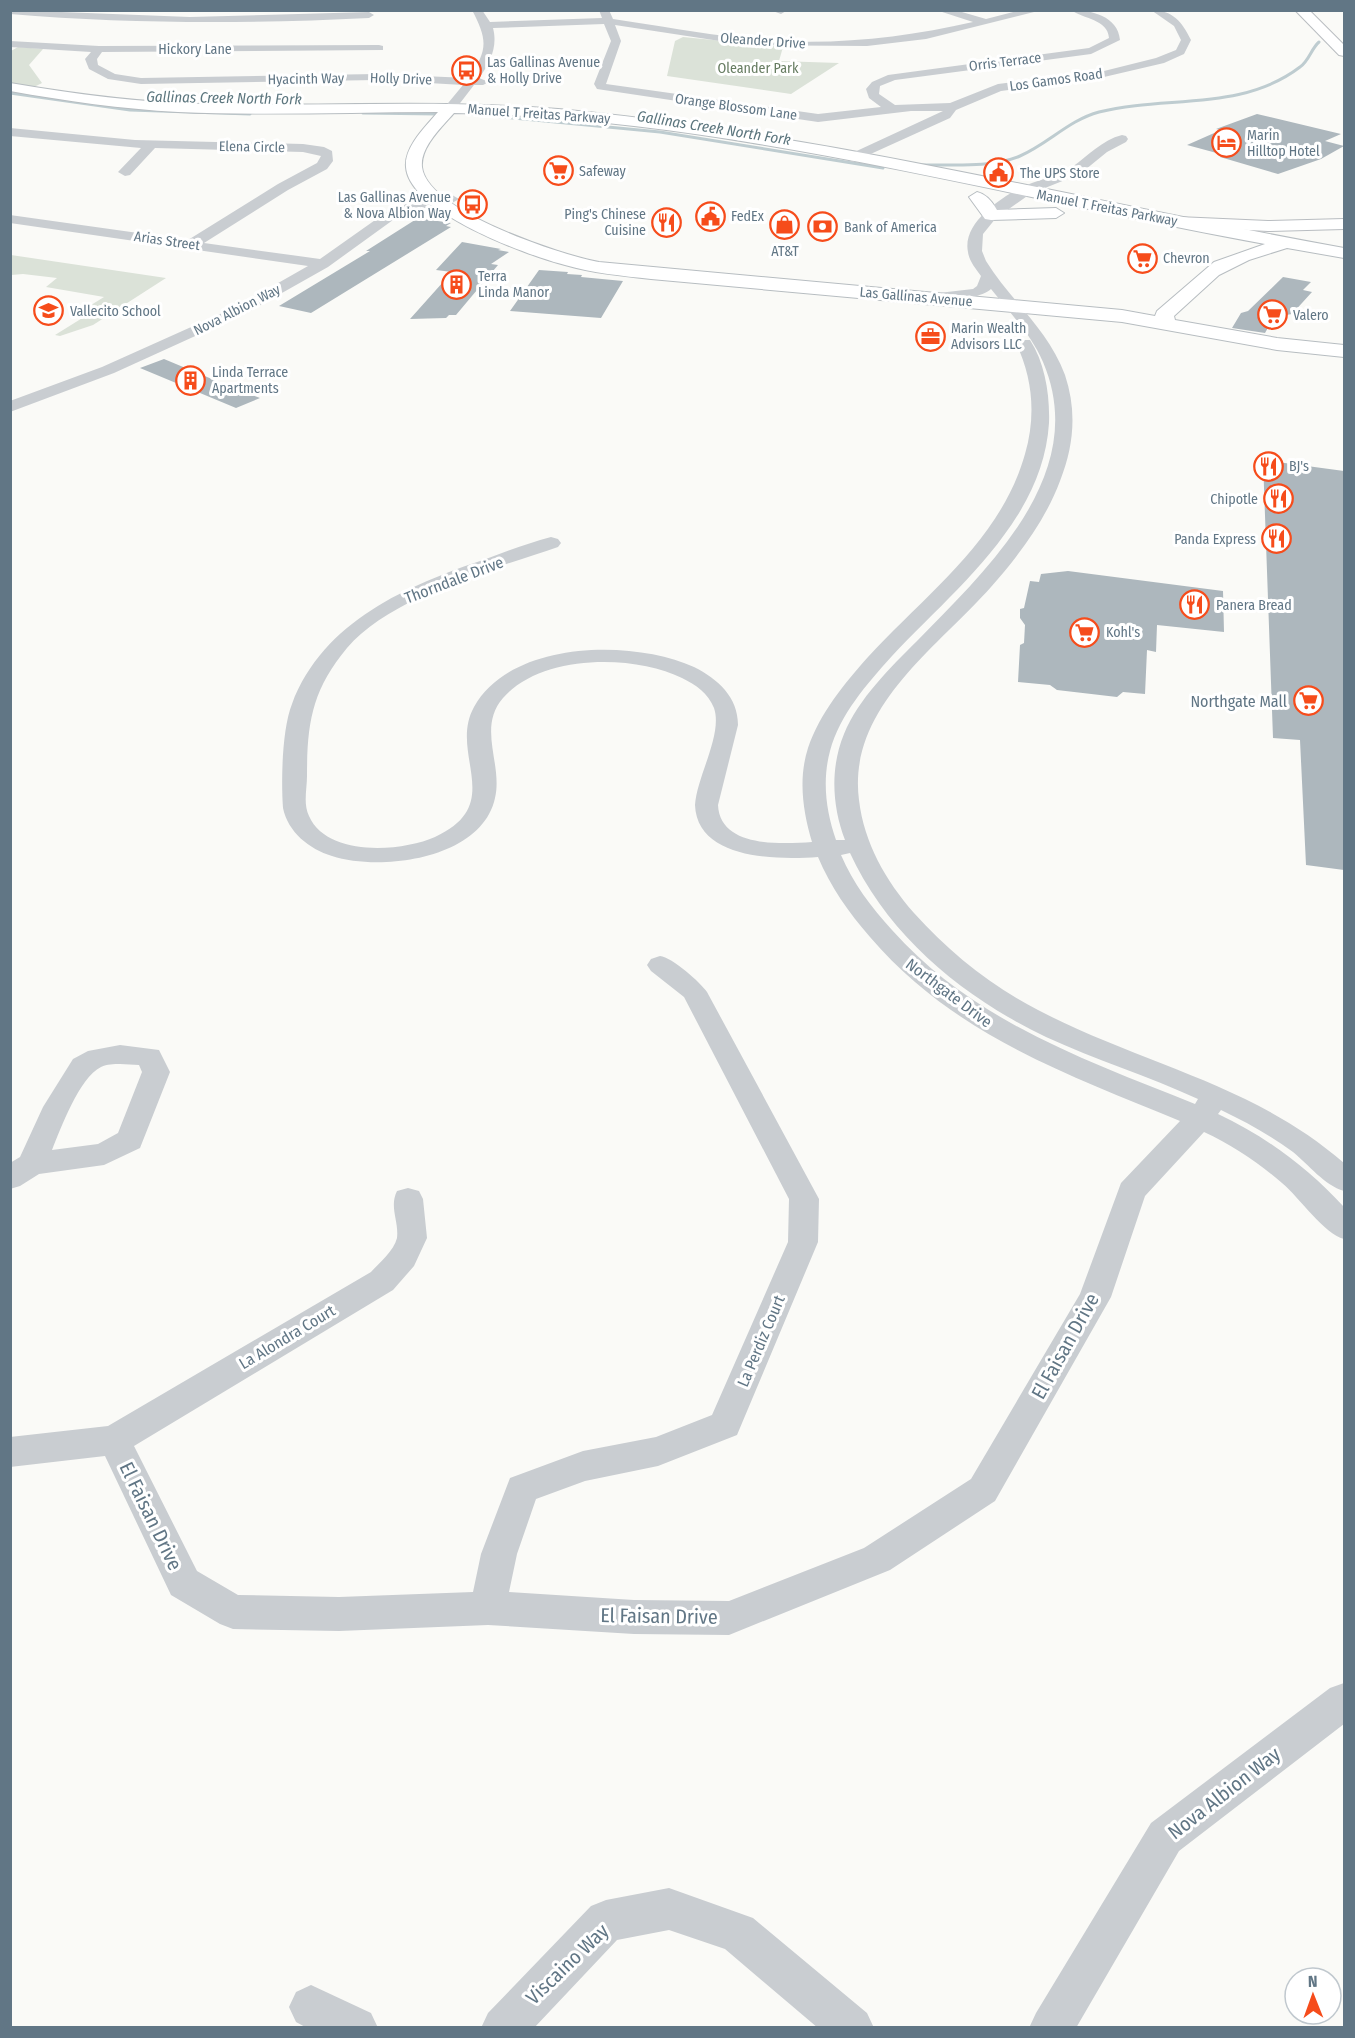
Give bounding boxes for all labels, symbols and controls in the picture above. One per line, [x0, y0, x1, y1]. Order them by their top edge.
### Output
street label: Oleander Drive [720, 30, 806, 52]
street label: Hickory Lane [158, 41, 232, 58]
street label: Orris Terrace [968, 49, 1042, 75]
bus stop icon: Las Gallinas Avenue & Holly Drive [450, 54, 482, 86]
place label: Las Gallinas Avenue & Holly Drive [487, 54, 600, 87]
park label: Oleander Park [718, 60, 799, 77]
street label: Los Gamos Road [1008, 65, 1104, 95]
street label: Holly Drive [370, 69, 432, 89]
street label: Hyacinth Way [268, 70, 345, 88]
water label: Gallinas Creek North Fork [146, 88, 302, 108]
street label: Orange Blossom Lane [674, 90, 798, 124]
street label: Manuel T Freitas Parkway [467, 101, 612, 128]
water label: Gallinas Creek North Fork [636, 107, 793, 149]
hotel icon: Marin Hilltop Hotel [1210, 127, 1242, 159]
place label: Marin Hilltop Hotel [1247, 127, 1320, 160]
street label: Elena Circle [219, 138, 285, 156]
supermarket icon: Safeway [542, 155, 574, 187]
public building icon: The UPS Store [983, 157, 1015, 189]
place label: Safeway [579, 163, 627, 180]
place label: The UPS Store [1020, 165, 1100, 182]
street label: Manuel T Freitas Parkway [1035, 186, 1180, 230]
place label: Las Gallinas Avenue & Nova Albion Way [338, 189, 452, 222]
bus stop icon: Las Gallinas Avenue & Nova Albion Way [456, 189, 488, 221]
public building icon: FedEx [694, 200, 726, 232]
place label: Ping's Chinese Cuisine [564, 206, 646, 239]
restaurant icon: Ping's Chinese Cuisine [651, 206, 683, 238]
place label: FedEx [731, 208, 765, 225]
shop icon: AT&T [769, 208, 801, 240]
bank icon: Bank of America [807, 211, 839, 243]
place label: Bank of America [844, 219, 937, 236]
street label: Arias Street [133, 228, 201, 254]
supermarket icon: Chevron [1126, 242, 1158, 274]
place label: AT&T [771, 243, 799, 260]
place label: Chevron [1163, 250, 1210, 267]
building icon: Terra Linda Manor [441, 268, 473, 300]
place label: Terra Linda Manor [478, 268, 549, 301]
street label: Nova Albion Way [191, 281, 284, 339]
street label: Las Gallinas Avenue [859, 284, 973, 310]
school or university icon: Vallecito School [33, 295, 65, 327]
supermarket icon: Valero [1256, 299, 1288, 331]
place label: Vallecito School [70, 303, 161, 320]
place label: Valero [1293, 307, 1329, 324]
office icon: Marin Wealth Advisors LLC [914, 320, 946, 352]
place label: Marin Wealth Advisors LLC [951, 320, 1026, 353]
building icon: Linda Terrace Apartments [175, 364, 207, 396]
place label: Linda Terrace Apartments [212, 364, 288, 397]
restaurant icon: BJ's [1252, 450, 1284, 482]
place label: BJ's [1289, 458, 1309, 475]
restaurant icon: Chipotle [1263, 483, 1295, 515]
place label: Chipotle [1210, 491, 1258, 508]
restaurant icon: Panda Express [1261, 523, 1293, 555]
place label: Panda Express [1174, 531, 1256, 548]
street label: Thorndale Drive [402, 552, 506, 608]
restaurant icon: Panera Bread [1179, 589, 1211, 621]
place label: Panera Bread [1216, 597, 1292, 614]
supermarket icon: Kohl's [1069, 616, 1101, 648]
place label: Kohl's [1106, 624, 1140, 641]
supermarket icon: Northgate Mall [1292, 685, 1324, 717]
place label: Northgate Mall [1190, 692, 1287, 711]
street label: Northgate Drive [902, 954, 996, 1032]
street label: El Faisan Drive [1026, 1289, 1104, 1403]
street label: La Perdiz Court [733, 1292, 789, 1390]
street label: La Alondra Court [236, 1300, 339, 1373]
street label: El Faisan Drive [114, 1458, 188, 1574]
street label: El Faisan Drive [600, 1603, 718, 1629]
street label: Nova Albion Way [1163, 1742, 1285, 1844]
street label: Viscaino Way [521, 1919, 613, 2009]
north arrow [1283, 1966, 1343, 2026]
text: N [1308, 1972, 1318, 1991]

